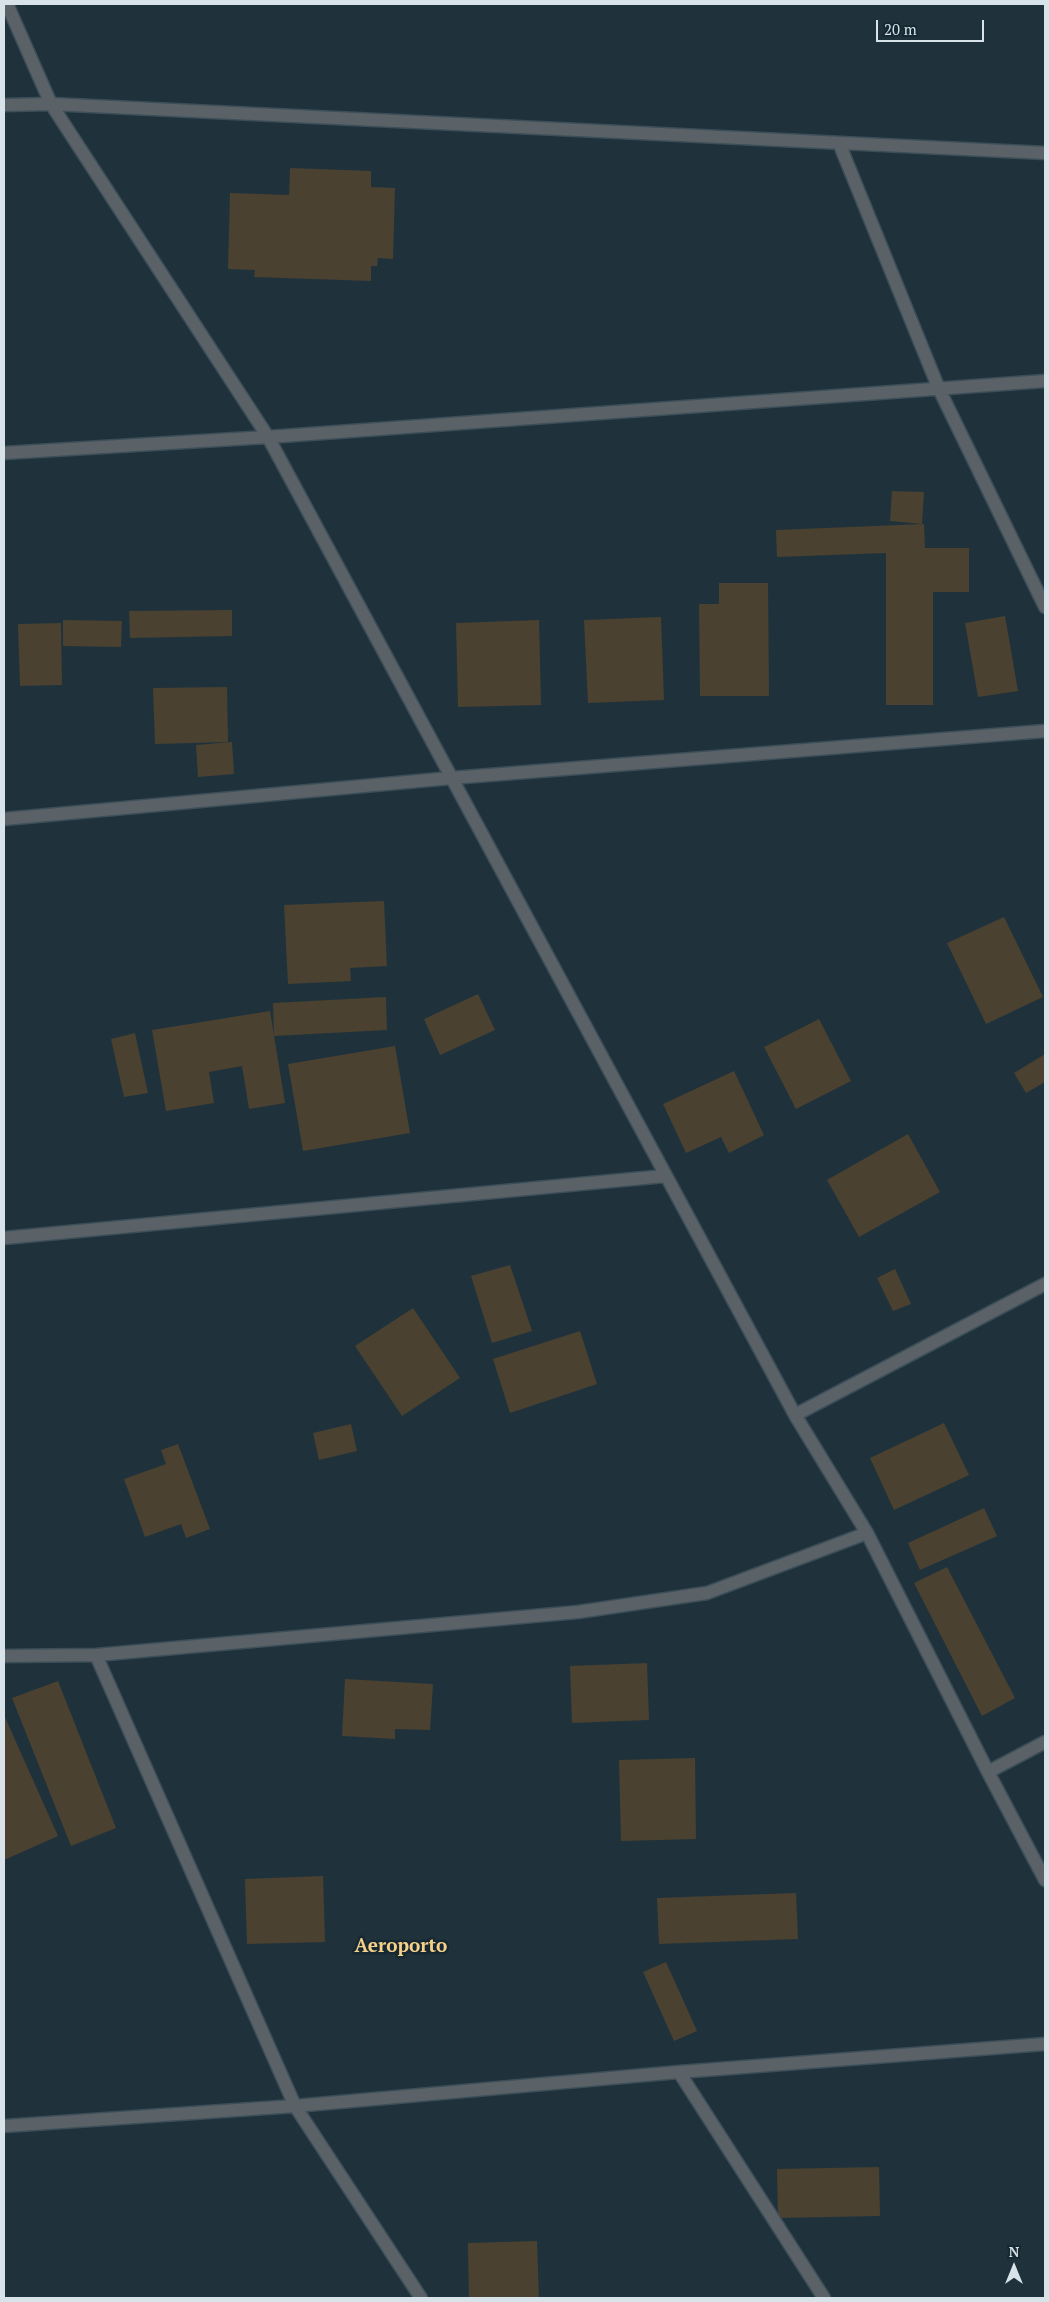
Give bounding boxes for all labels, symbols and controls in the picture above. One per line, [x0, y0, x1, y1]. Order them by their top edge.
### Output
scale bar [879, 10, 986, 42]
text: 20 m [884, 19, 917, 39]
district label: Aeroporto [355, 1936, 447, 1958]
north arrow [989, 2242, 1039, 2292]
text: N [1009, 2242, 1019, 2261]

